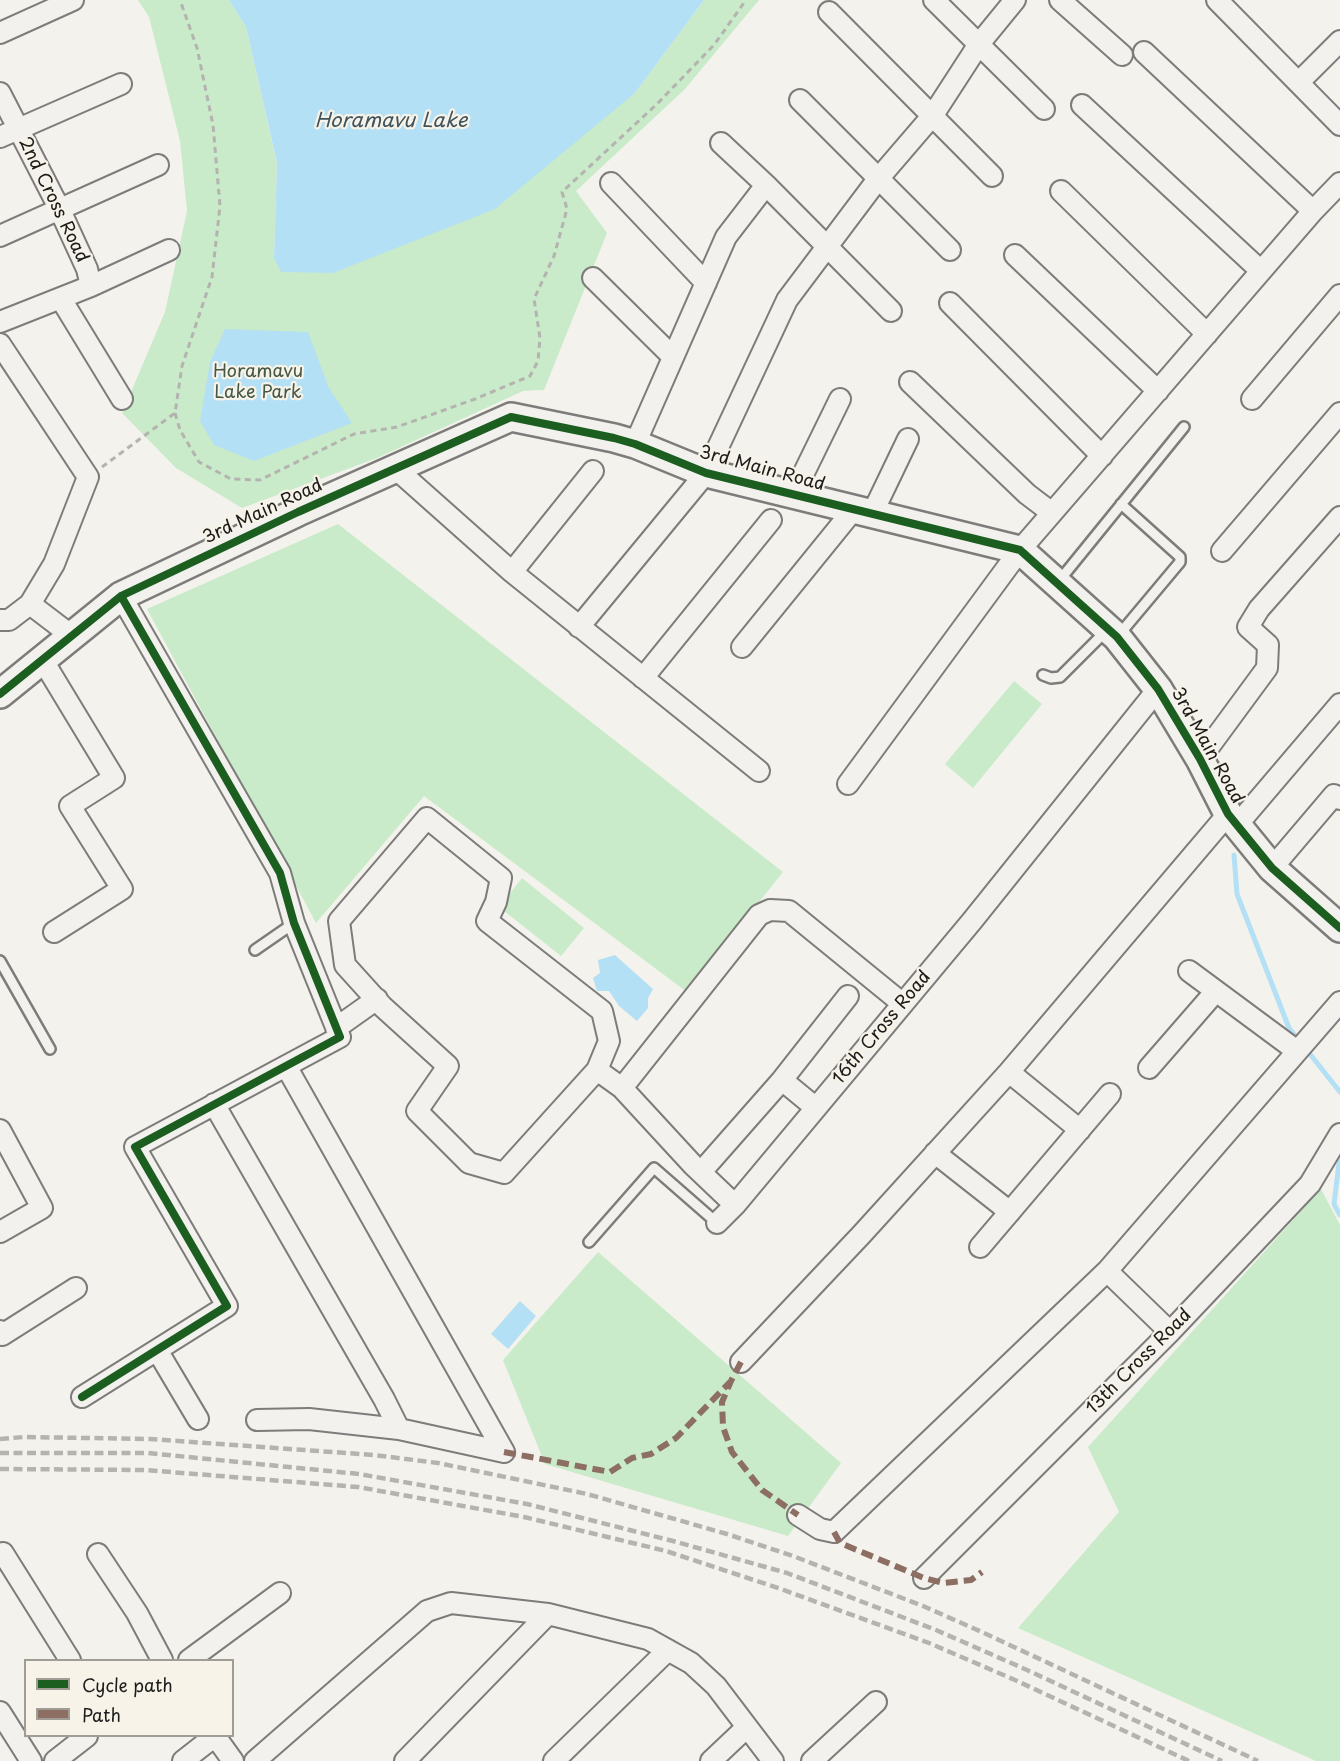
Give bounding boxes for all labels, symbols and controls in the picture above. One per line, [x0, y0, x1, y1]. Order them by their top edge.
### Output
water label: Horamavu Lake [315, 109, 467, 133]
street label: 2nd Cross Road [13, 134, 93, 266]
park label: Horamavu Lake Park [213, 361, 303, 404]
street label: 3rd Main Road [697, 442, 827, 496]
street label: 3rd Main Road [200, 475, 326, 549]
street label: 3rd Main Road [1166, 684, 1248, 808]
street label: 16th Cross Road [828, 967, 936, 1089]
street label: 13th Cross Road [1082, 1305, 1196, 1419]
legend [24, 1659, 234, 1737]
text: Cycle path [82, 1671, 173, 1698]
text: Path [82, 1701, 121, 1728]

